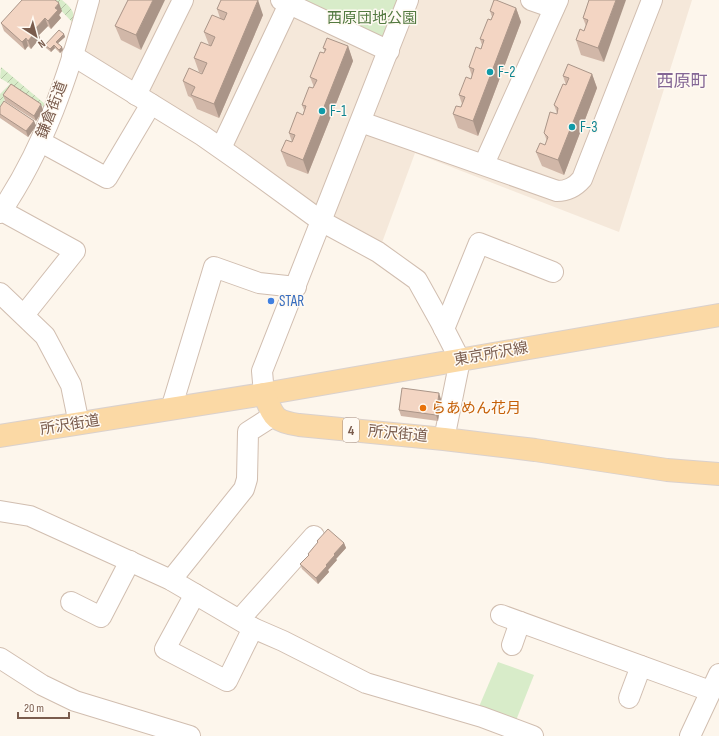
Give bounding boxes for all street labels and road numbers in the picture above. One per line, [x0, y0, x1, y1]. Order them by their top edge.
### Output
street label: 鎌倉街道 [32, 79, 72, 141]
street label: 東京所沢線 [452, 338, 530, 370]
street label: 所沢街道 [39, 411, 101, 439]
road number: 4 [343, 418, 359, 442]
street label: 所沢街道 [367, 422, 429, 446]

